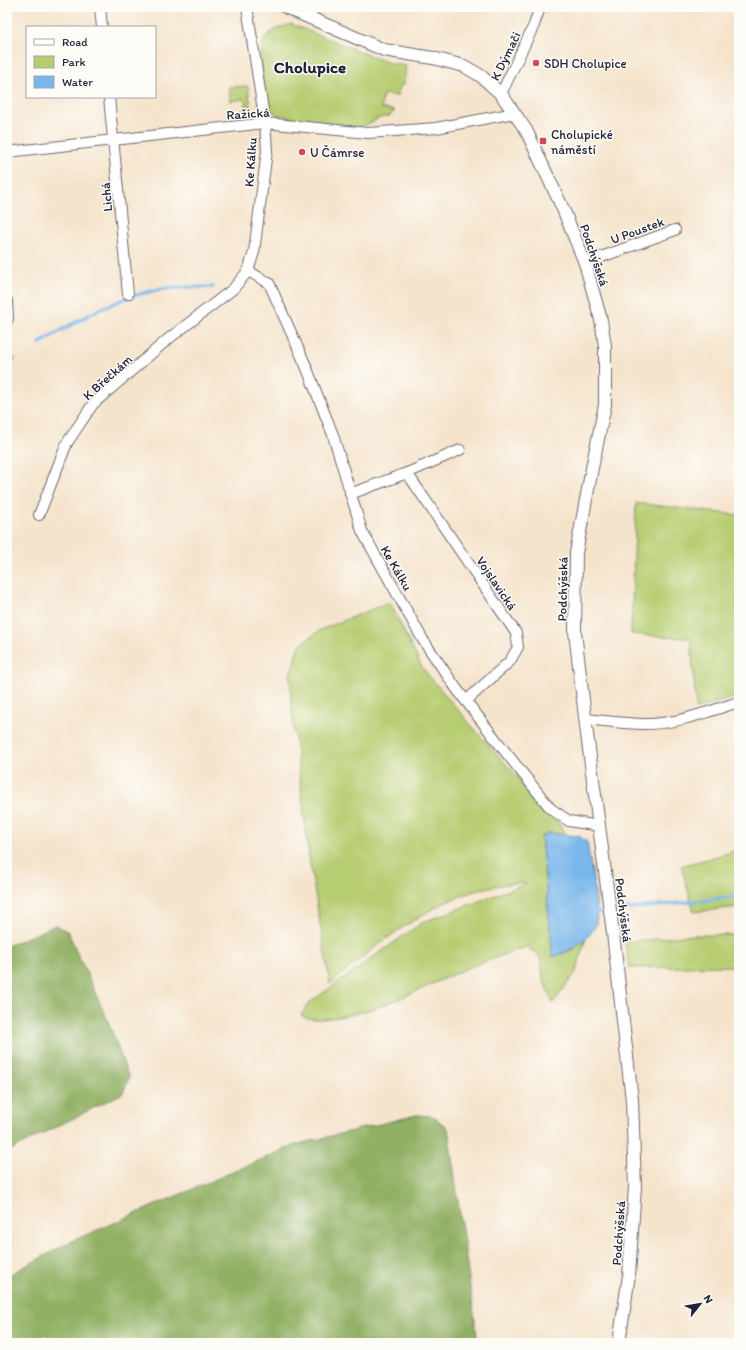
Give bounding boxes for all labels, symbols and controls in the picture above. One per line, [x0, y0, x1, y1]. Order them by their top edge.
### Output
legend [26, 26, 156, 98]
street label: K Dýmači [487, 29, 524, 83]
text: Road [62, 35, 88, 49]
text: Park [62, 55, 86, 69]
place label: SDH Cholupice [544, 56, 627, 71]
district label: Cholupice [274, 57, 346, 78]
marker: SDH Cholupice [531, 58, 541, 68]
text: Water [62, 75, 93, 89]
street label: Ražická [226, 104, 270, 122]
place label: Cholupické náměstí [551, 127, 613, 157]
marker: Cholupické náměstí [538, 136, 548, 146]
street label: Ke Kálku [241, 137, 260, 187]
place label: U Čámrse [310, 145, 365, 160]
marker: U Čámrse [297, 147, 307, 157]
street label: Lichá [98, 181, 115, 212]
street label: U Poustek [608, 214, 666, 247]
street label: Podchýšská [577, 222, 612, 288]
street label: K Břečkám [80, 351, 135, 403]
street label: Ke Kálku [378, 543, 415, 594]
street label: Vojslavická [473, 554, 520, 613]
street label: Podchýšská [554, 556, 571, 622]
street label: Podchýšská [612, 877, 635, 943]
street label: Podchýšská [609, 1200, 628, 1266]
north arrow [680, 1284, 720, 1324]
text: N [701, 1293, 716, 1306]

